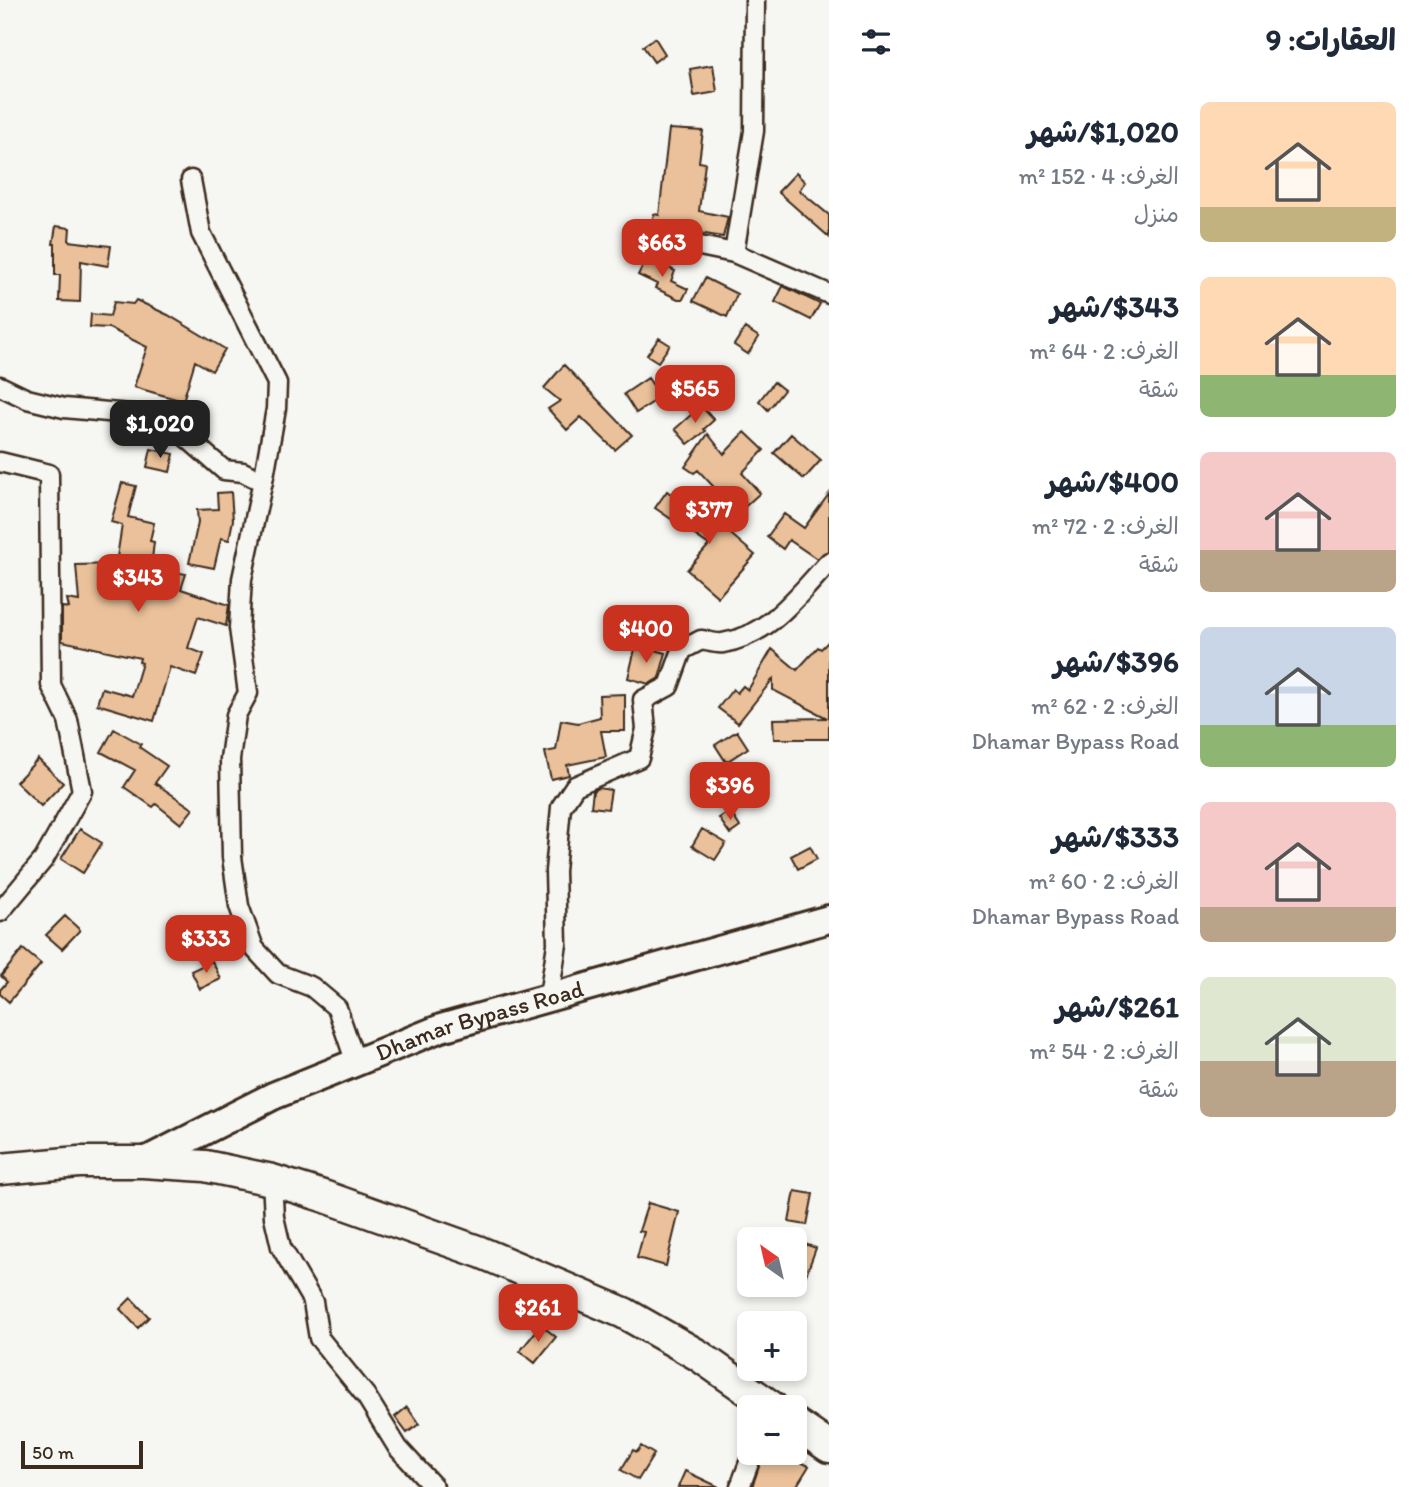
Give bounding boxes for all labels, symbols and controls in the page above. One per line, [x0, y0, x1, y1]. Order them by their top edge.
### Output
text: العقارات: 9 [1266, 21, 1396, 58]
icon: filters [857, 23, 895, 61]
text: $1,020/شهر [1028, 113, 1179, 150]
icon: home [1256, 130, 1340, 214]
text: الغرف: 4 · 152 m² [1019, 162, 1179, 190]
text: منزل [1134, 200, 1179, 228]
pin: $663 [621, 219, 703, 279]
text: $663 [638, 228, 686, 256]
text: $343/شهر [1051, 288, 1179, 325]
icon: home [1256, 305, 1340, 389]
text: الغرف: 2 · 64 m² [1029, 337, 1179, 365]
pin: $565 [654, 366, 736, 425]
text: $565 [671, 374, 719, 402]
text: شقة [1139, 375, 1179, 403]
pin: $1,020 [103, 400, 217, 460]
text: $1,020 [126, 409, 194, 437]
text: $400/شهر [1046, 463, 1179, 500]
icon: home [1256, 480, 1340, 564]
pin: $377 [668, 486, 750, 546]
text: $377 [685, 495, 733, 523]
text: الغرف: 2 · 72 m² [1032, 512, 1179, 540]
text: شقة [1139, 550, 1179, 578]
pin: $343 [97, 554, 179, 614]
text: $343 [113, 563, 163, 591]
pin: $400 [605, 606, 687, 665]
text: $400 [619, 614, 673, 642]
text: $396/شهر [1053, 643, 1179, 680]
icon: home [1256, 655, 1340, 739]
text: الغرف: 2 · 62 m² [1031, 692, 1179, 720]
text: Dhamar Bypass Road [972, 727, 1179, 755]
pin: $396 [689, 762, 771, 822]
text: $396 [706, 771, 754, 799]
text: $333/شهر [1052, 818, 1179, 855]
icon: home [1256, 830, 1340, 914]
text: الغرف: 2 · 60 m² [1029, 867, 1179, 895]
text: Dhamar Bypass Road [972, 902, 1179, 930]
pin: $333 [165, 916, 247, 975]
text: $333 [181, 924, 231, 952]
street label: Dhamar Bypass Road [371, 974, 587, 1067]
text: $261/شهر [1056, 988, 1179, 1025]
icon: home [1256, 1005, 1340, 1089]
text: الغرف: 2 · 54 m² [1030, 1037, 1179, 1065]
text: شقة [1139, 1075, 1179, 1103]
north arrow [737, 1227, 807, 1297]
map controls [737, 1227, 807, 1465]
pin: $261 [497, 1284, 579, 1344]
text: $261 [515, 1293, 561, 1321]
button: + [737, 1311, 807, 1381]
button: − [737, 1395, 807, 1465]
scale bar [21, 1438, 144, 1470]
text: 50 m [32, 1441, 74, 1464]

